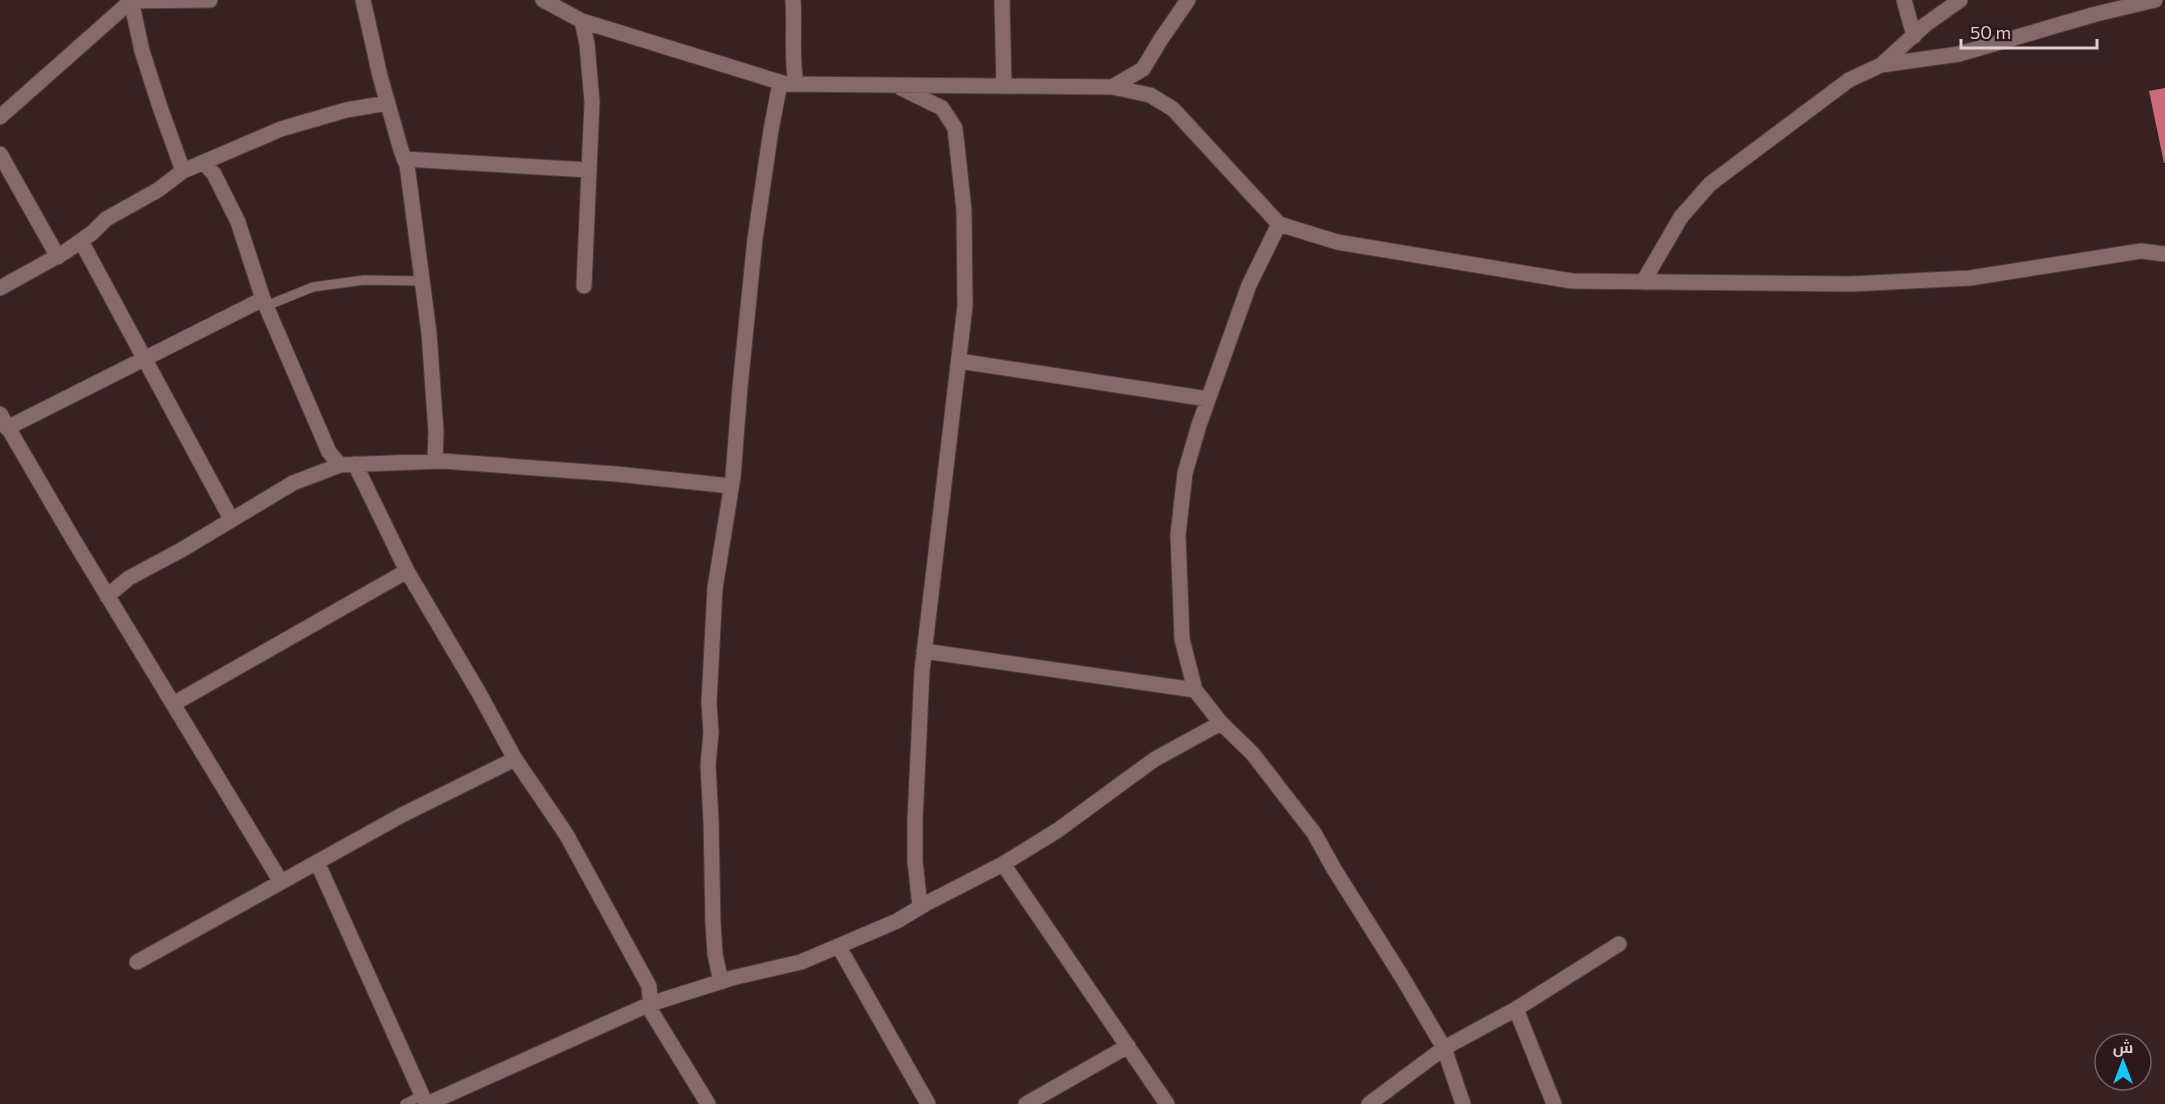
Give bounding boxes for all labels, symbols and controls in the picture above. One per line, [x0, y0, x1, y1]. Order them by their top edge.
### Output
scale bar [1961, 12, 2098, 50]
text: 50 m [1970, 21, 2011, 43]
north arrow [2093, 1032, 2153, 1092]
text: ش [2113, 1037, 2133, 1057]

